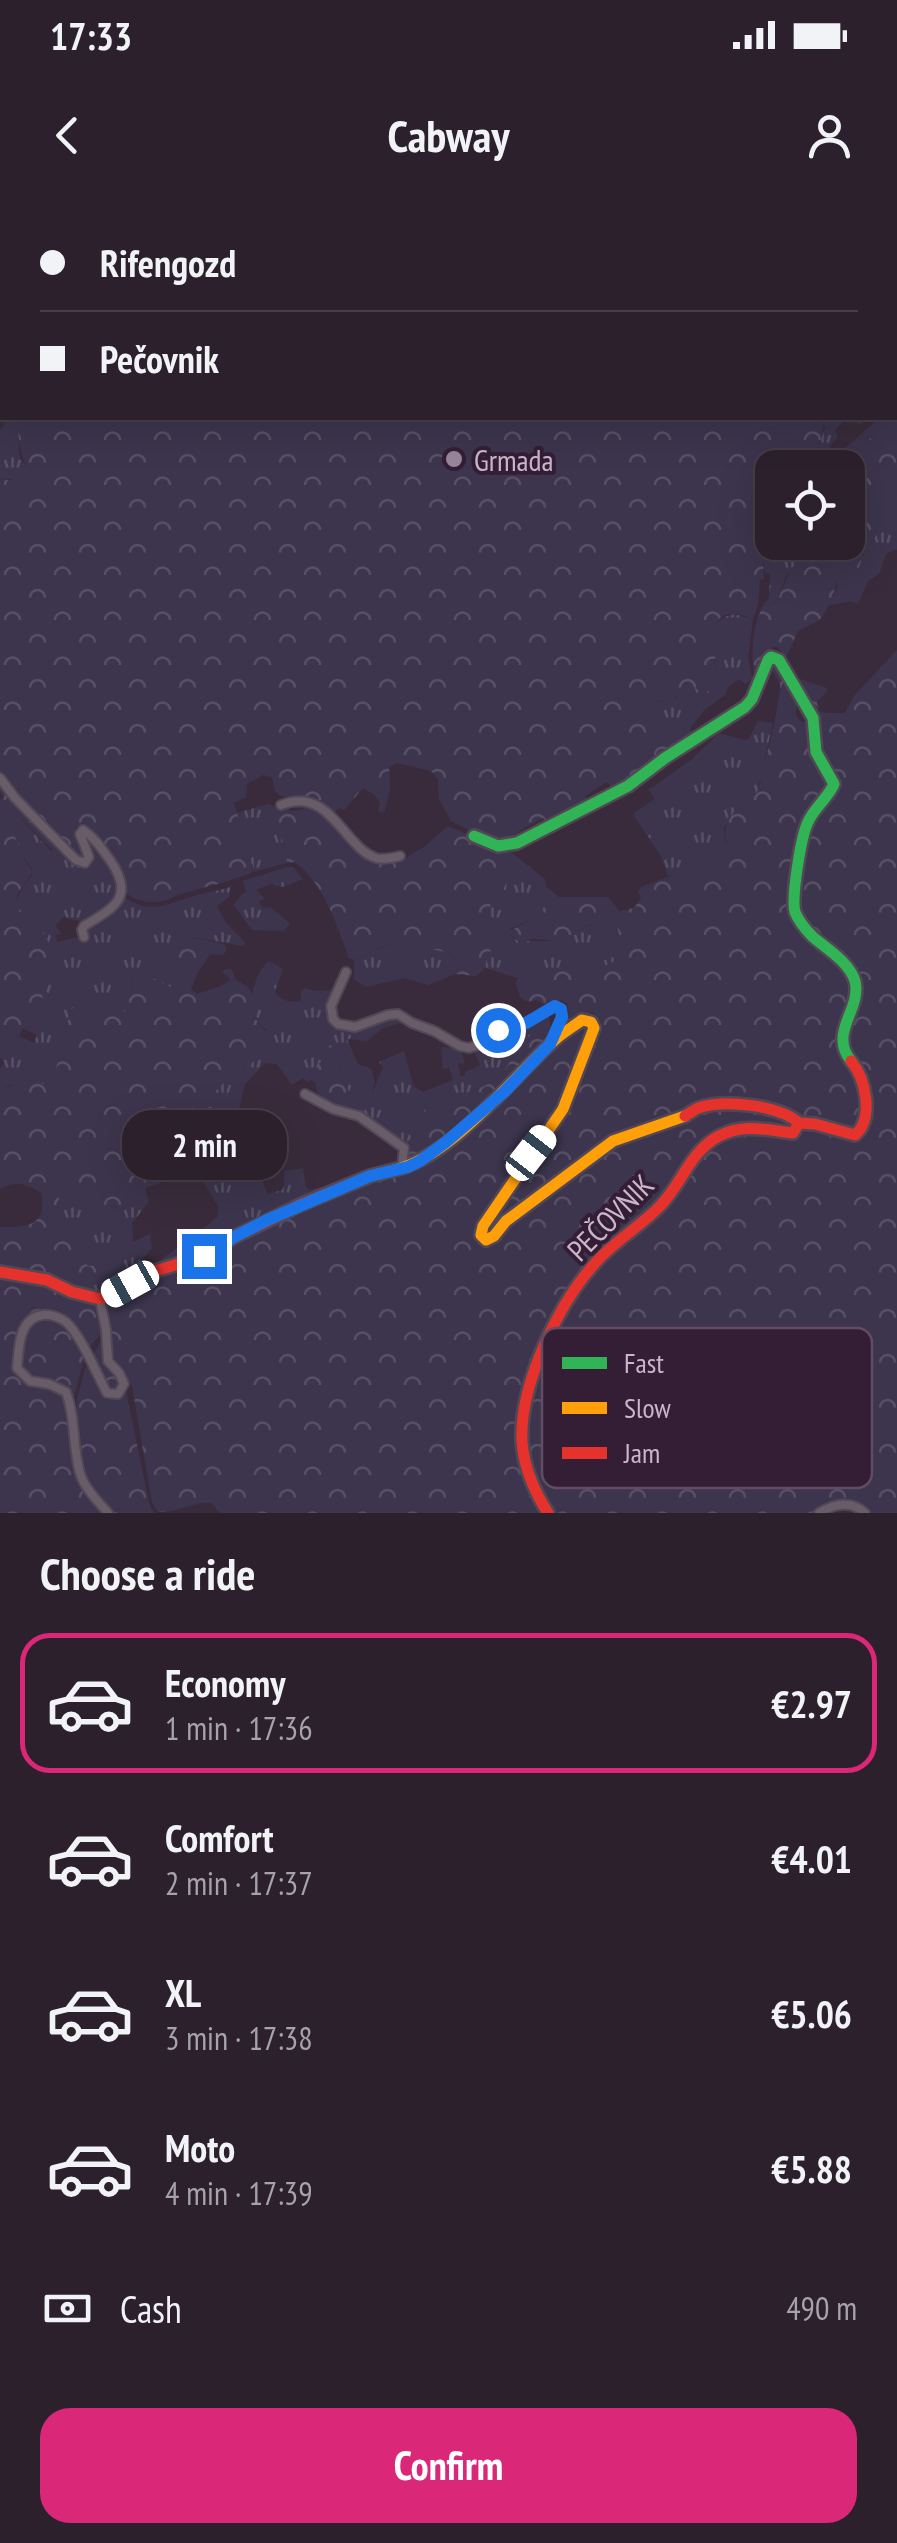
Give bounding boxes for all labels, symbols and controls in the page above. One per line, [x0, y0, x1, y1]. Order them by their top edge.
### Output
text: 17:33 [50, 11, 132, 60]
text: Cabway [388, 106, 509, 164]
icon: back [40, 108, 95, 163]
icon: person [802, 108, 857, 163]
text: Rifengozd [100, 238, 236, 287]
text: Pečovnik [100, 334, 219, 383]
place label: Grmada [474, 440, 554, 479]
marker: Grmada [443, 448, 465, 470]
map controls [755, 450, 865, 560]
button: locate [755, 450, 865, 560]
route start [476, 1008, 521, 1053]
callout: 2 min [121, 1111, 286, 1181]
car [501, 1120, 561, 1186]
text: 2 min [172, 1124, 237, 1166]
street label: PEČOVNIK [558, 1165, 662, 1269]
route end [182, 1234, 227, 1279]
car [96, 1256, 164, 1312]
legend [542, 1328, 872, 1488]
text: Fast [624, 1344, 664, 1381]
text: Slow [624, 1389, 671, 1426]
text: Jam [623, 1434, 660, 1471]
text: Choose a ride [40, 1544, 255, 1602]
icon: car [45, 1658, 135, 1748]
text: Economy [165, 1658, 285, 1707]
text: €2.97 [771, 1679, 852, 1728]
text: 1 min · 17:36 [165, 1707, 313, 1749]
icon: car [45, 1813, 135, 1903]
text: Comfort [165, 1813, 274, 1862]
text: €4.01 [771, 1834, 852, 1883]
text: 2 min · 17:37 [165, 1862, 313, 1904]
icon: car [45, 1968, 135, 2058]
text: XL [165, 1968, 201, 2017]
text: €5.06 [771, 1989, 852, 2038]
text: 3 min · 17:38 [165, 2017, 313, 2059]
icon: car [45, 2123, 135, 2213]
text: Moto [165, 2123, 235, 2172]
text: €5.88 [771, 2144, 852, 2193]
text: 4 min · 17:39 [165, 2172, 313, 2214]
icon: cash [40, 2281, 95, 2336]
text: Cash [120, 2284, 182, 2333]
text: 490 m [786, 2287, 857, 2329]
button: Confirm [40, 2408, 857, 2523]

